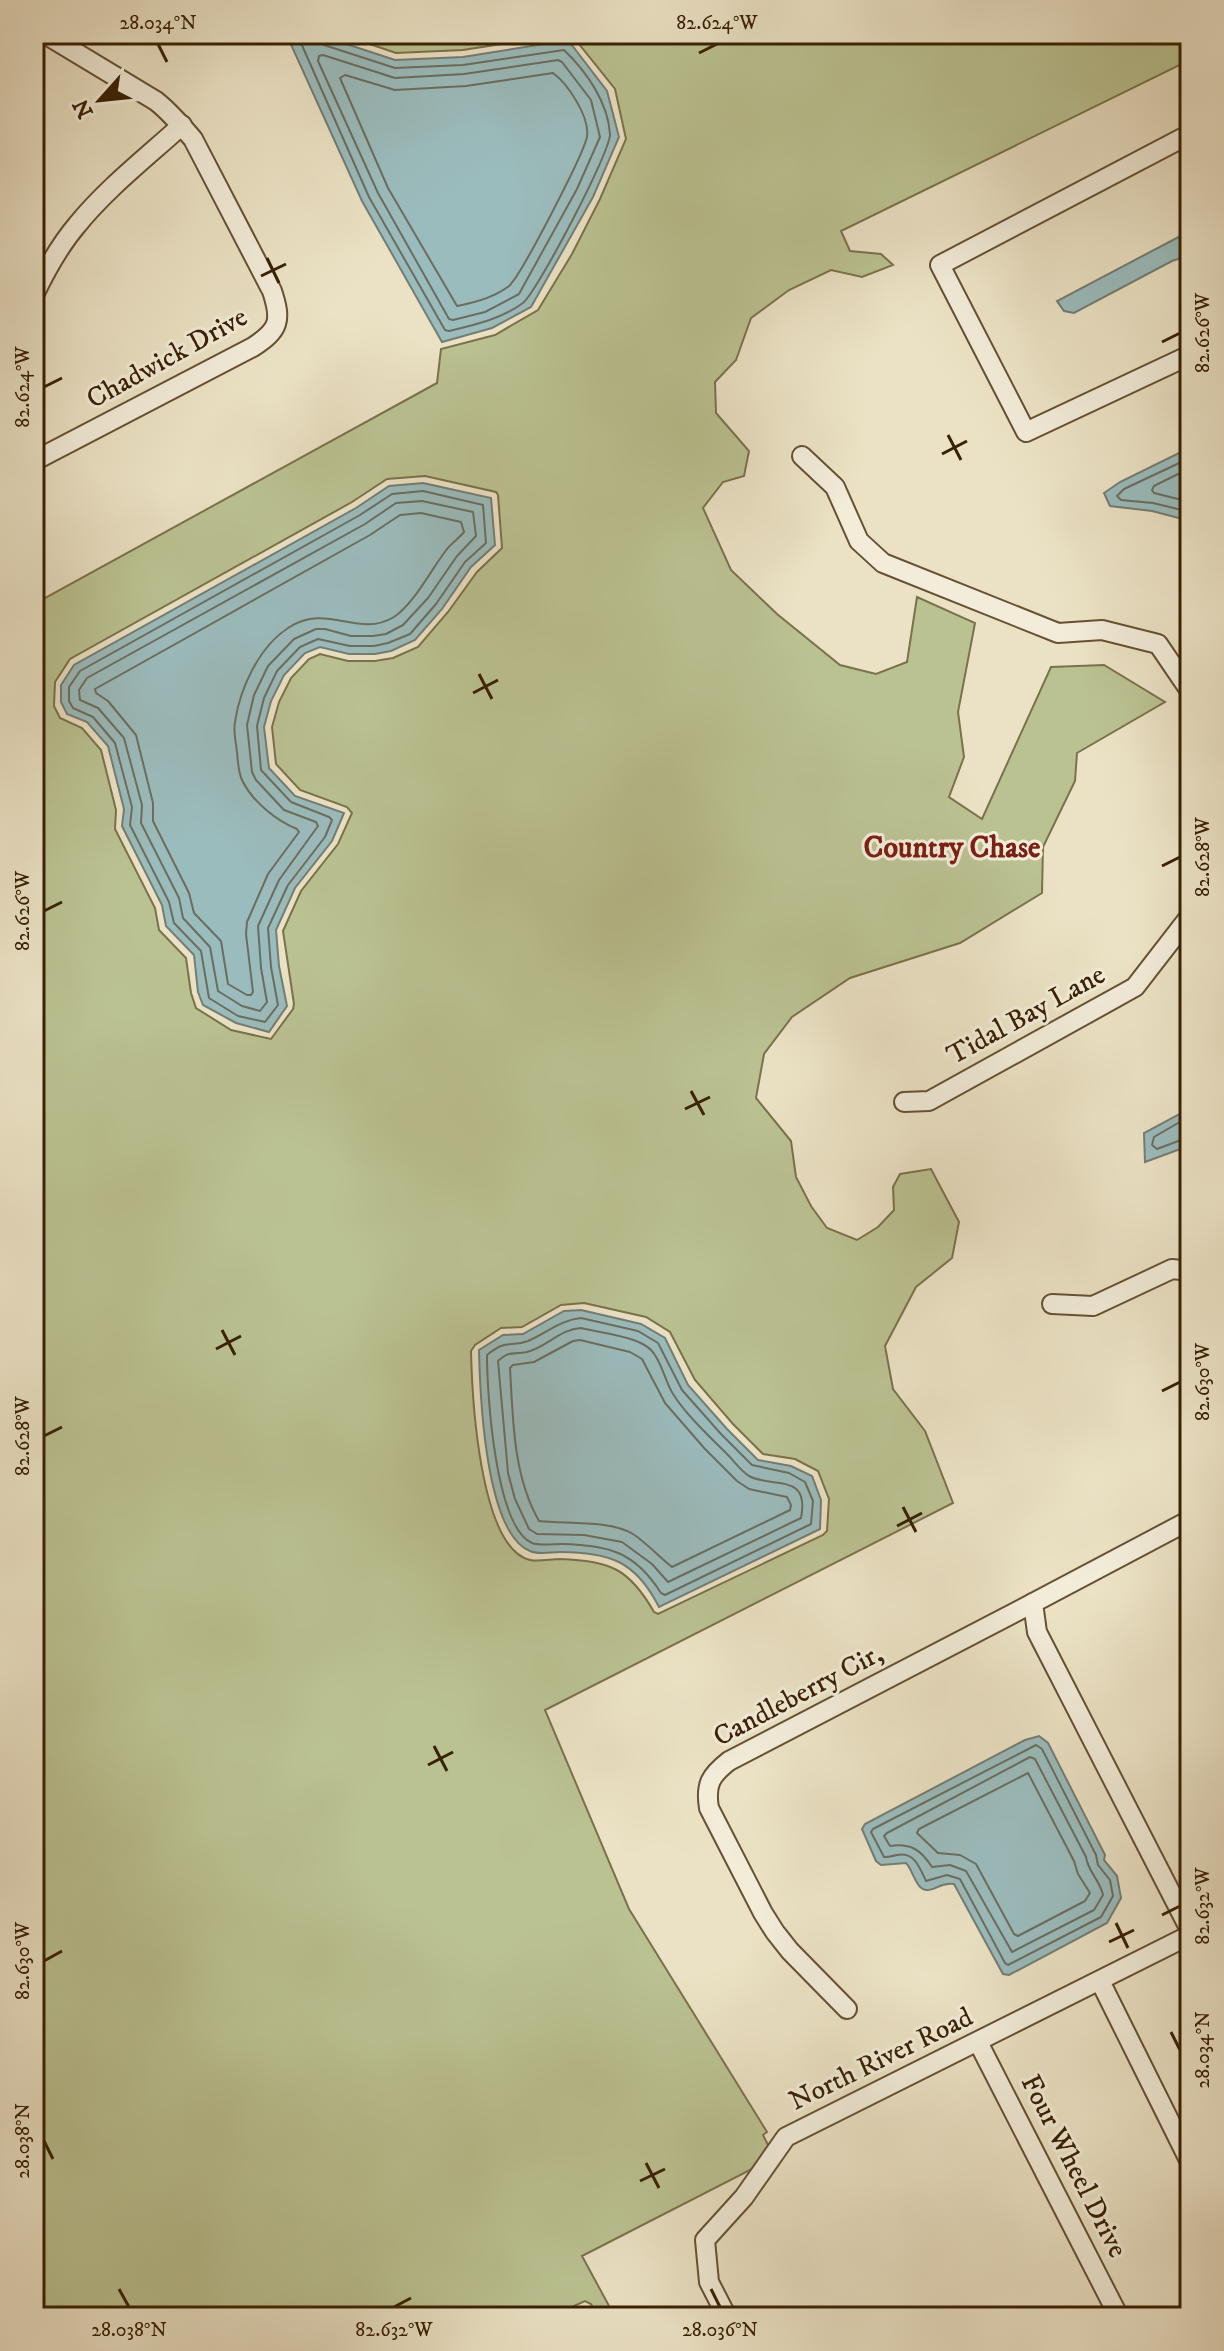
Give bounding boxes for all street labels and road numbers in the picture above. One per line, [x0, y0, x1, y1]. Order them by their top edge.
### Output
street label: Chadwick Drive [80, 299, 254, 417]
street label: Tidal Bay Lane [941, 957, 1111, 1073]
street label: Candleberry Cir, [707, 1636, 889, 1754]
street label: North River Road [783, 1999, 979, 2119]
street label: Four Wheel Drive [1013, 2069, 1135, 2263]

